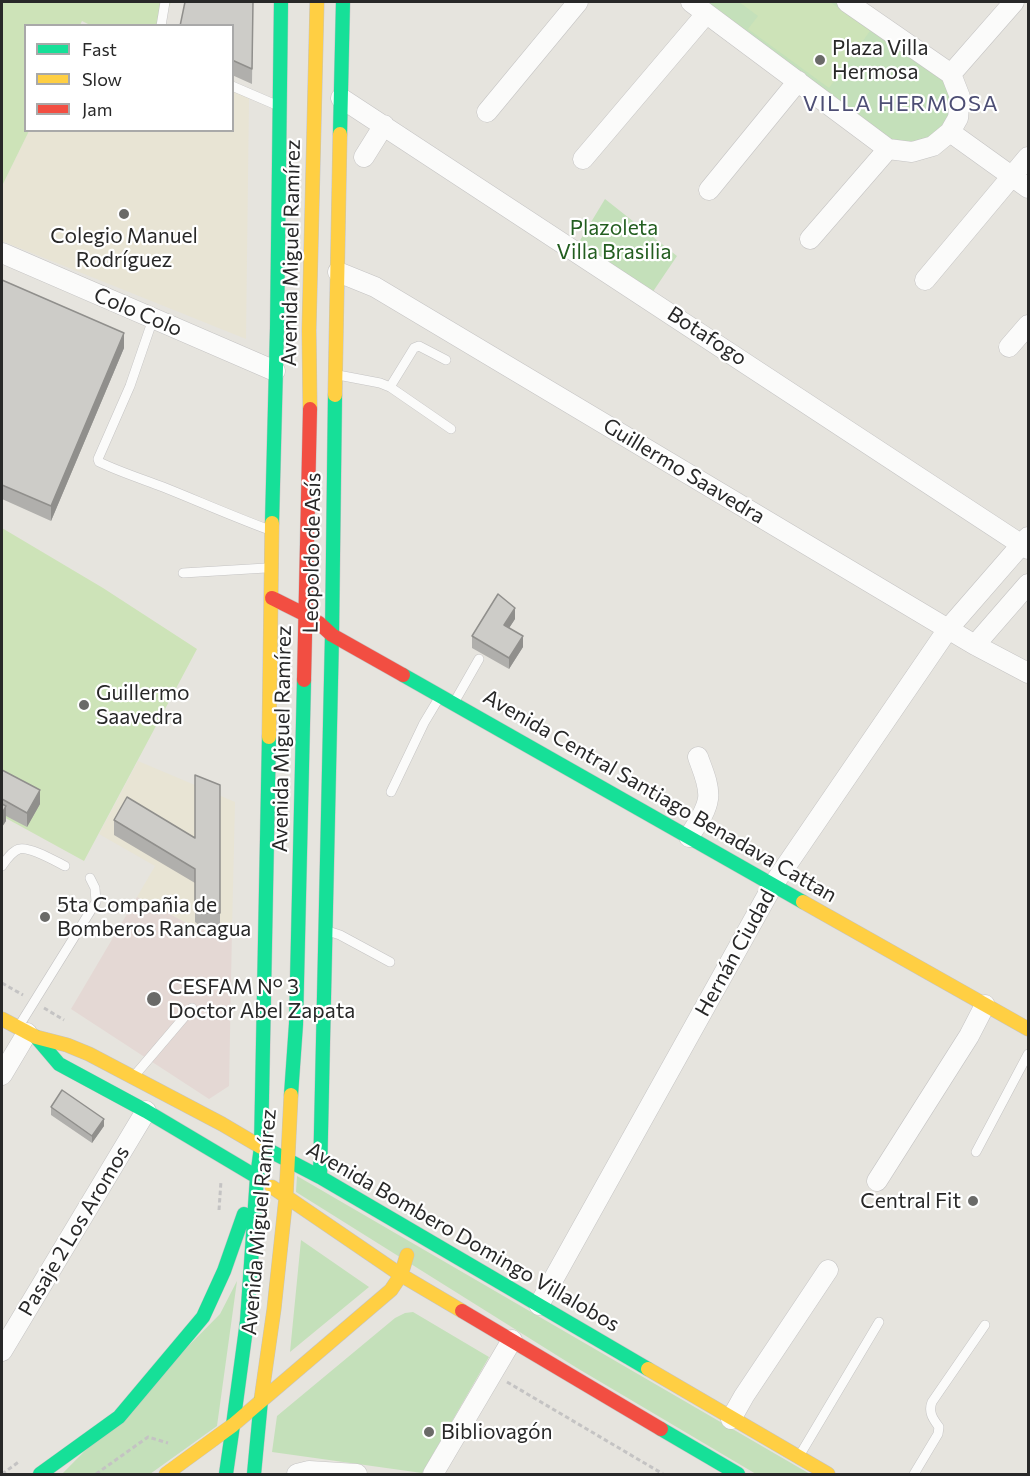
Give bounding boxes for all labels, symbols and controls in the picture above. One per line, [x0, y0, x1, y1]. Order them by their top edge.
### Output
legend [24, 24, 234, 132]
place label: Plaza Villa Hermosa [832, 35, 928, 85]
text: Fast [82, 38, 117, 60]
marker: Plaza Villa Hermosa [813, 53, 827, 67]
text: Slow [82, 68, 122, 90]
district label: VILLA HERMOSA [803, 91, 999, 117]
text: Jam [82, 98, 112, 120]
street label: Avenida Miguel Ramírez [276, 139, 306, 367]
marker: Colegio Manuel Rodríguez [117, 207, 131, 221]
park label: Plazoleta Villa Brasilia [557, 215, 671, 265]
place label: Colegio Manuel Rodríguez [50, 223, 198, 273]
street label: Colo Colo [90, 282, 186, 342]
street label: Botafogo [663, 301, 751, 371]
street label: Guillermo Saavedra [598, 413, 770, 529]
street label: Leopoldo de Asís [298, 472, 326, 634]
street label: Avenida Miguel Ramírez [267, 625, 297, 853]
place label: Guillermo Saavedra [96, 680, 190, 730]
street label: Avenida Central Santiago Benadava Cattan [479, 684, 841, 908]
marker: Guillermo Saavedra [77, 698, 91, 712]
street label: Hernán Ciudad [690, 885, 780, 1021]
place label: 5ta Compañia de Bomberos Rancagua [57, 892, 251, 942]
marker: 5ta Compañia de Bomberos Rancagua [38, 910, 52, 924]
place label: CESFAM N° 3 Doctor Abel Zapata [168, 974, 355, 1024]
marker: CESFAM N° 3 Doctor Abel Zapata [145, 990, 163, 1008]
street label: Avenida Miguel Ramírez [237, 1108, 281, 1336]
street label: Avenida Bombero Domingo Villalobos [302, 1137, 624, 1337]
street label: Pasaje 2 Los Aromos [13, 1141, 135, 1321]
place label: Central Fit [860, 1188, 961, 1214]
marker: Central Fit [966, 1194, 980, 1208]
place label: Bibliovagón [441, 1419, 553, 1445]
marker: Bibliovagón [422, 1425, 436, 1439]

